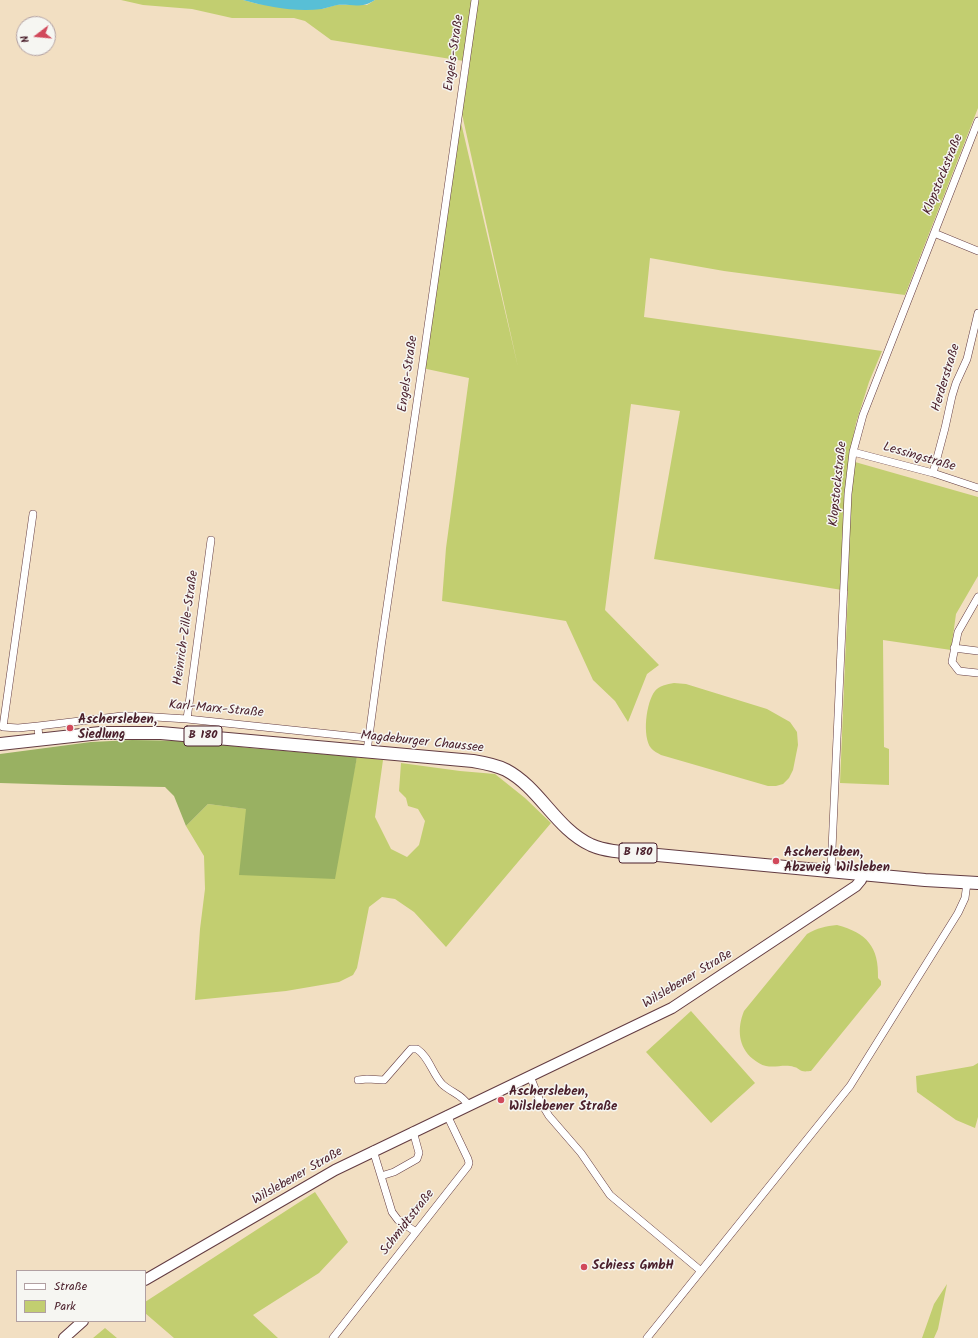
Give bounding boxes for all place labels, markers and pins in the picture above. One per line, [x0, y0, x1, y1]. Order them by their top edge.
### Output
place label: Aschersleben, Siedlung [78, 713, 157, 744]
marker: Aschersleben, Siedlung [65, 723, 75, 733]
place label: Aschersleben, Abzweig Wilsleben [784, 846, 890, 877]
marker: Aschersleben, Abzweig Wilsleben [771, 856, 781, 866]
place label: Aschersleben, Wilslebener Straße [509, 1085, 617, 1116]
marker: Aschersleben, Wilslebener Straße [496, 1095, 506, 1105]
place label: Schiess GmbH [592, 1259, 674, 1275]
marker: Schiess GmbH [579, 1262, 589, 1272]

